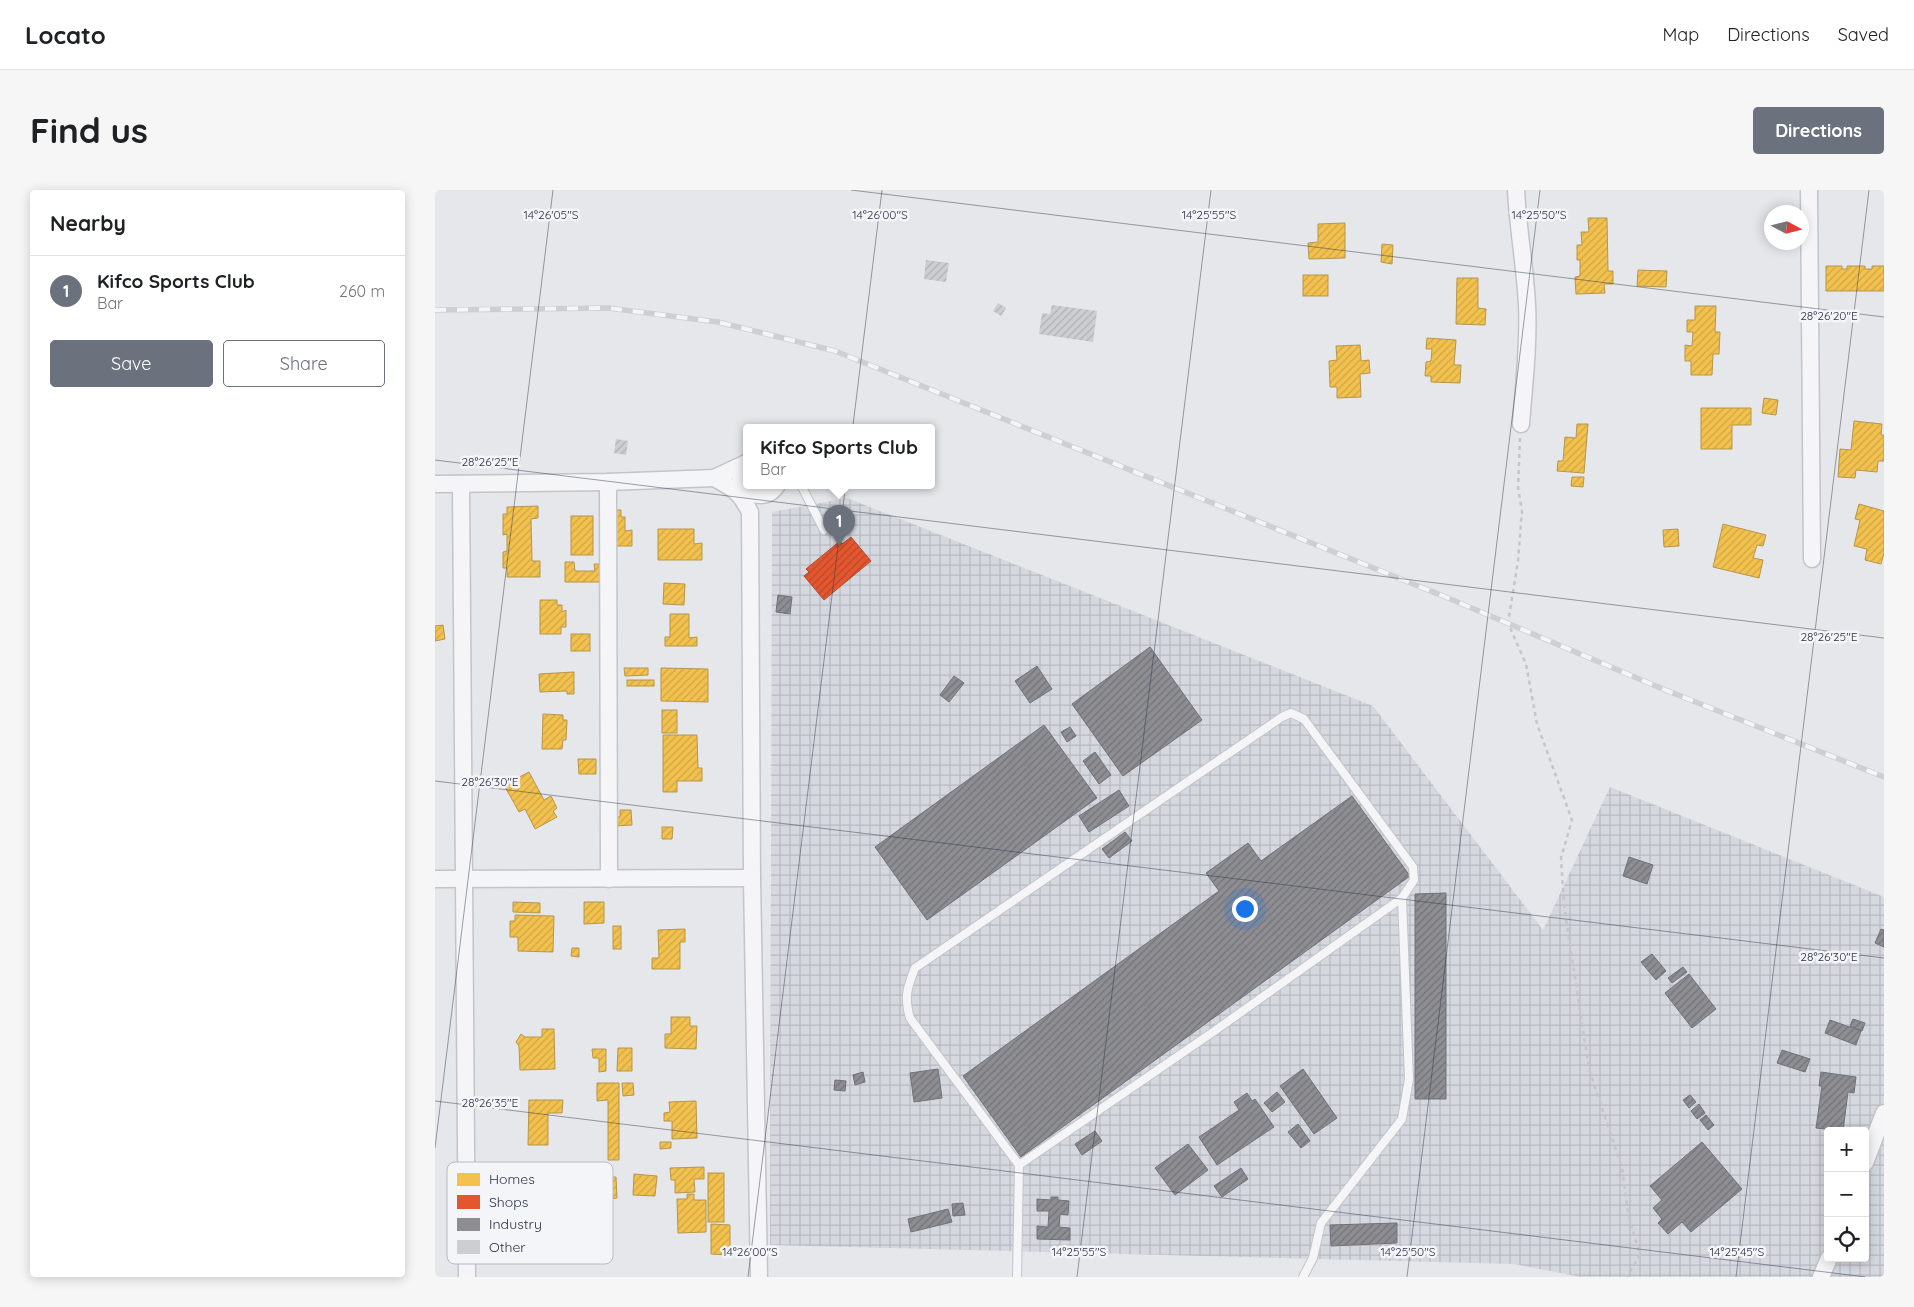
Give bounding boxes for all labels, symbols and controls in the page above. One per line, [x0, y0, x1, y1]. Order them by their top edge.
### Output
text: Locato [25, 20, 106, 50]
text: Map [1662, 23, 1699, 46]
text: Directions [1727, 23, 1810, 46]
text: Saved [1838, 23, 1889, 46]
button: Directions [1753, 107, 1884, 154]
text: Find us [30, 108, 148, 152]
north arrow [1764, 205, 1809, 250]
text: 14°26'05"S [523, 207, 579, 222]
text: 14°26'00"S [852, 207, 908, 222]
text: 14°25'55"S [1182, 207, 1236, 222]
text: 14°25'50"S [1511, 207, 1567, 222]
text: Nearby [50, 210, 126, 236]
text: Kifco Sports Club [97, 269, 255, 293]
text: 1 [63, 281, 69, 301]
text: 260 m [339, 281, 385, 301]
text: Bar [97, 293, 123, 313]
text: 28°26'20"E [1800, 308, 1858, 323]
button: Save [50, 340, 213, 387]
button: Share [223, 340, 385, 387]
popup [743, 424, 935, 489]
text: Kifco Sports Club [760, 435, 918, 459]
text: 28°26'25"E [461, 454, 519, 469]
text: Bar [760, 459, 786, 479]
pin: 1 [823, 505, 855, 546]
text: 28°26'25"E [1800, 629, 1858, 644]
text: 28°26'30"E [461, 774, 519, 789]
your location [1232, 896, 1258, 922]
text: 28°26'30"E [1800, 949, 1858, 964]
text: 28°26'35"E [462, 1095, 519, 1110]
map controls [1824, 1127, 1869, 1262]
button: + [1824, 1127, 1869, 1172]
legend [447, 1162, 613, 1264]
text: Homes [489, 1170, 535, 1188]
button: − [1824, 1172, 1869, 1217]
text: Shops [489, 1193, 528, 1211]
text: Industry [489, 1215, 542, 1233]
button: locate [1824, 1217, 1869, 1262]
text: Other [489, 1238, 526, 1256]
text: 14°26'00"S [722, 1244, 778, 1259]
text: 14°25'55"S [1052, 1244, 1106, 1259]
text: 14°25'50"S [1380, 1244, 1436, 1259]
text: 14°25'45"S [1710, 1244, 1764, 1259]

